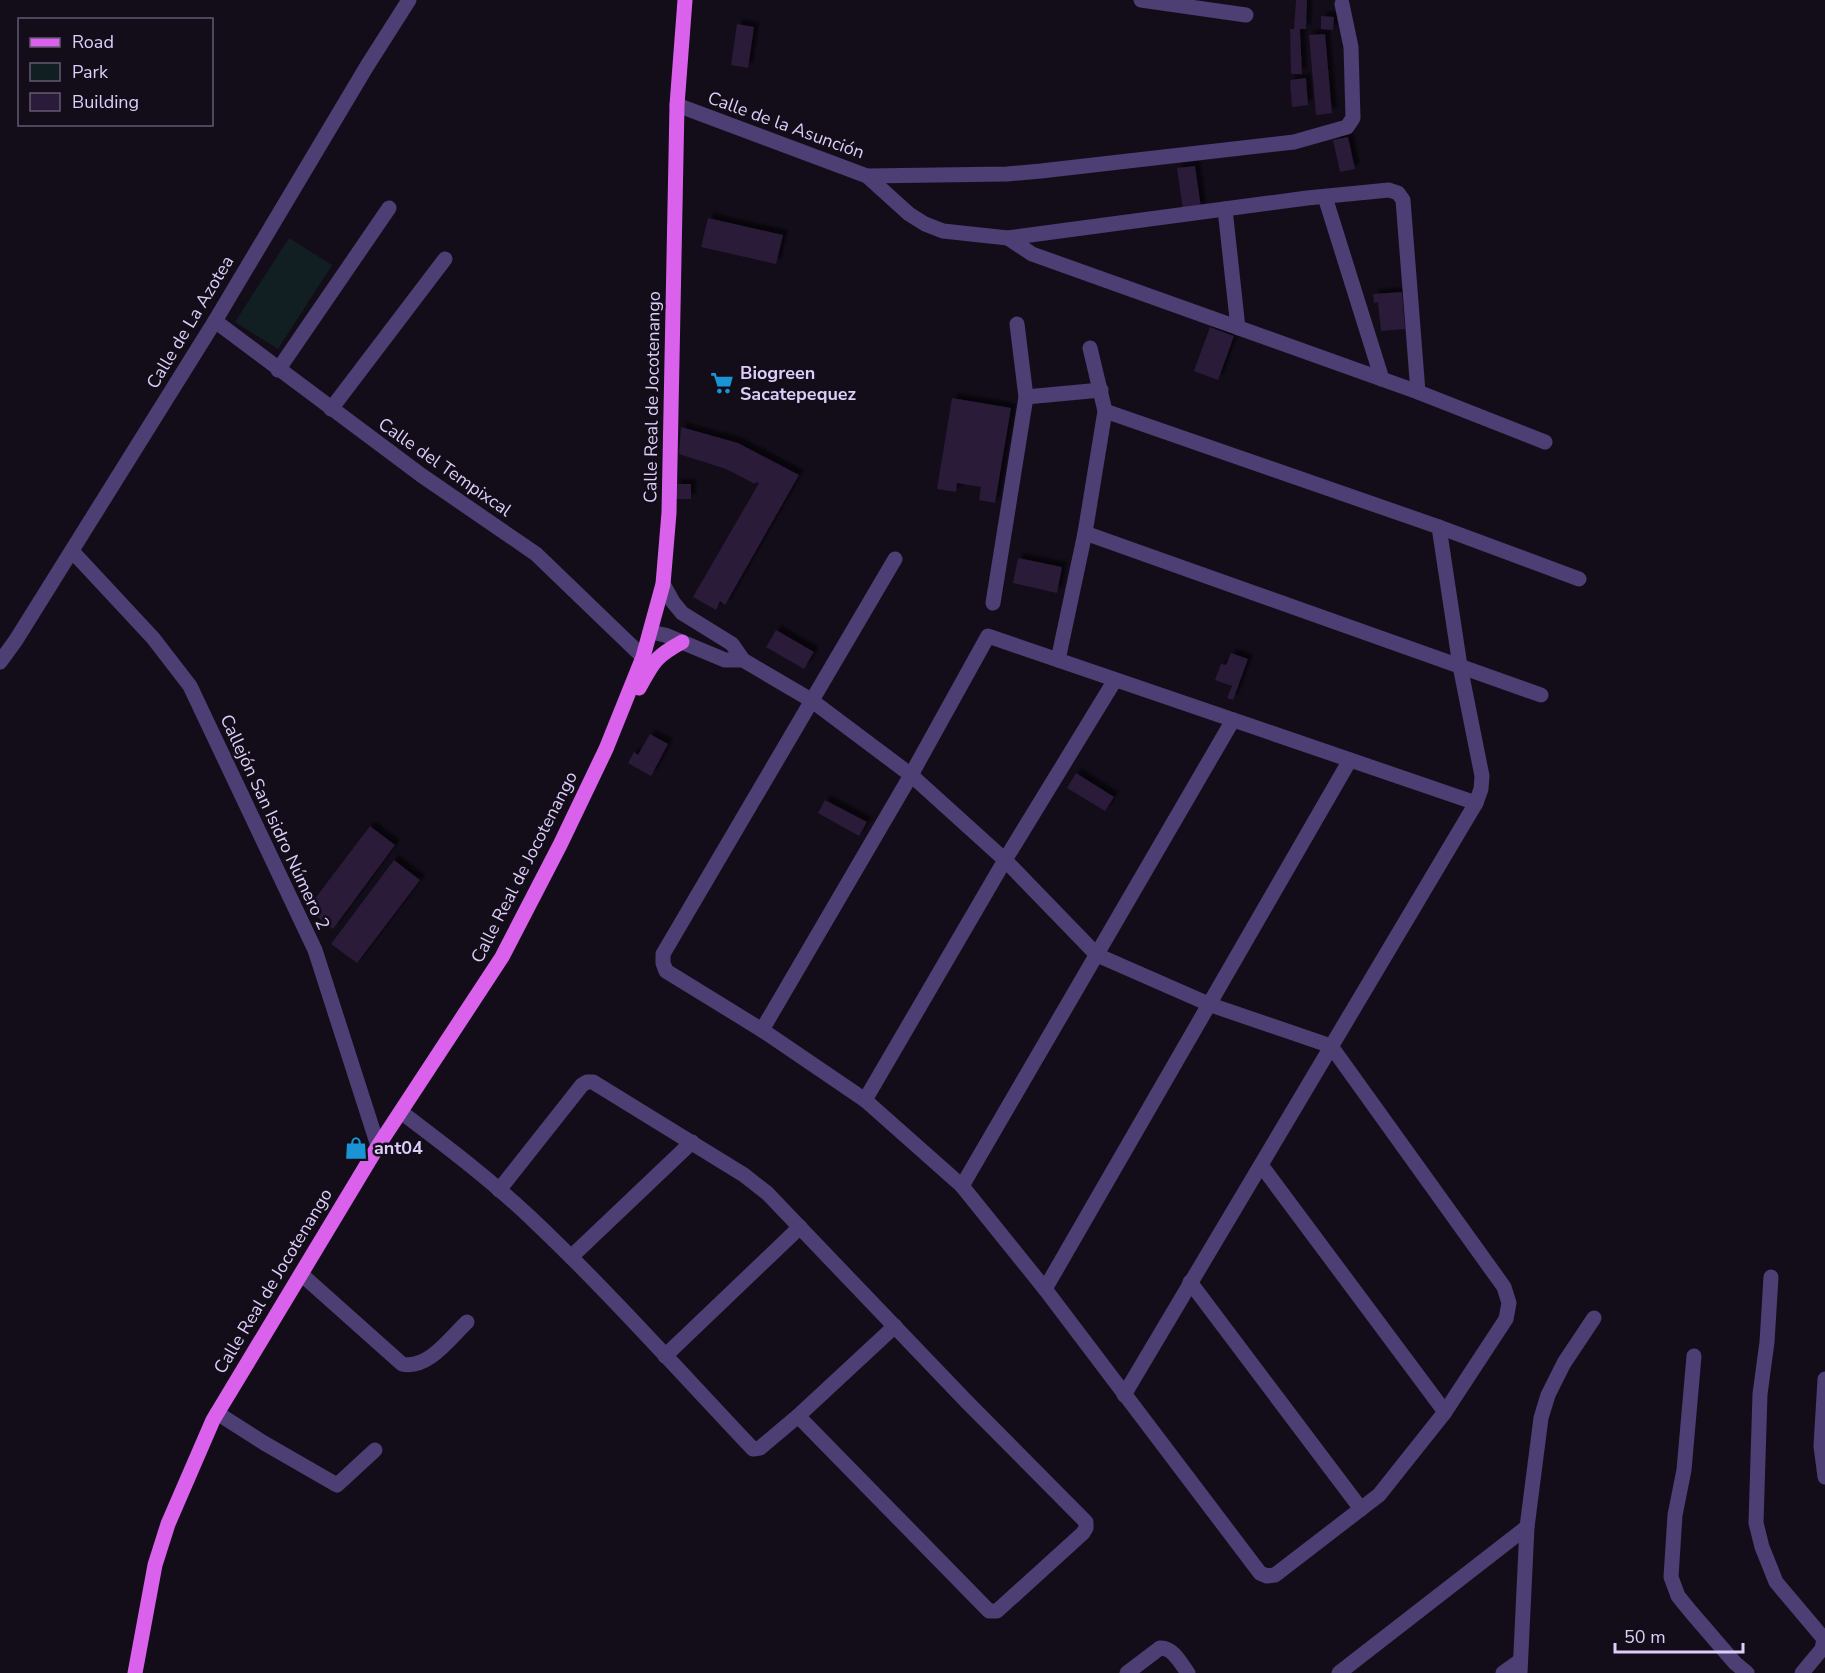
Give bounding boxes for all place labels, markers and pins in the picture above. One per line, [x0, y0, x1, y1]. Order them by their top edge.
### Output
place label: Biogreen Sacatepequez [740, 361, 856, 406]
supermarket icon: Biogreen Sacatepequez [709, 370, 735, 396]
shop icon: ant04 [343, 1135, 369, 1161]
place label: ant04 [374, 1136, 423, 1160]

